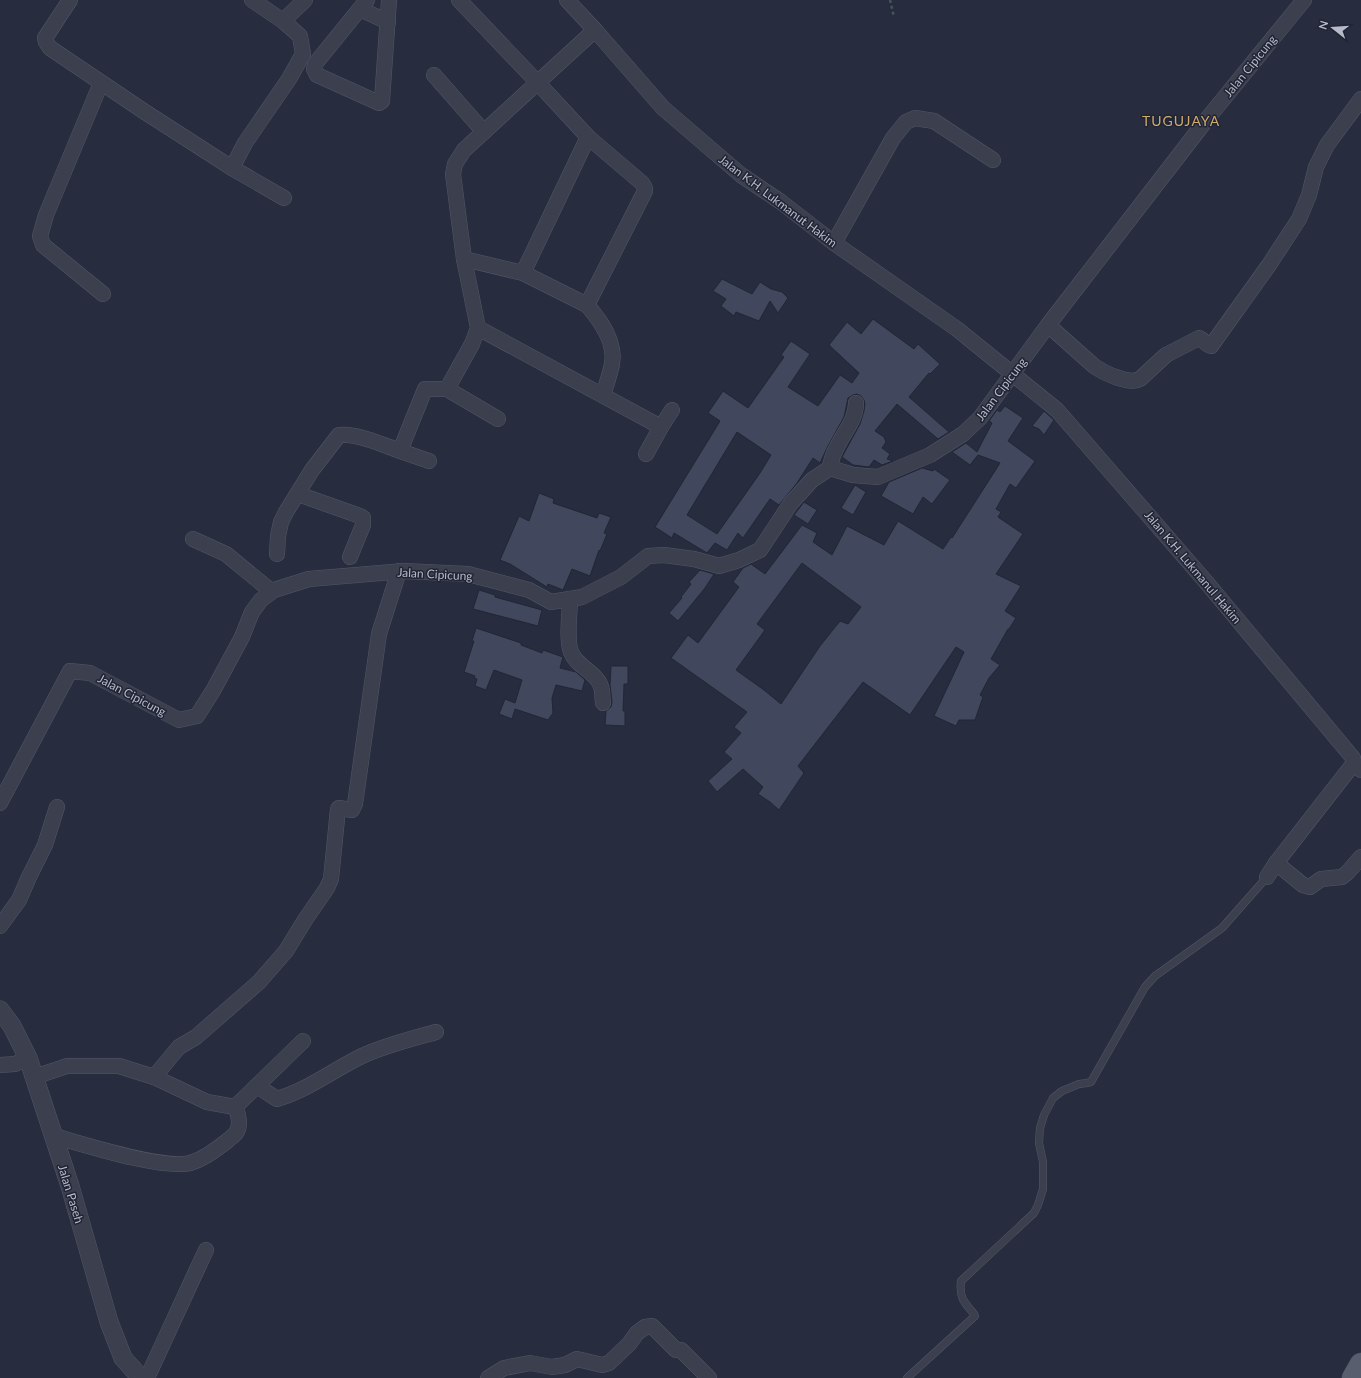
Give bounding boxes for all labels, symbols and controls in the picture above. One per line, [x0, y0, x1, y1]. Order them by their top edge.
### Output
north arrow [1313, 8, 1353, 48]
text: N [1316, 19, 1330, 31]
street label: Jalan Cipicung [1221, 32, 1279, 100]
district label: TUGUJAYA [1142, 112, 1220, 129]
street label: Jalan K.H. Lukmanut Hakim [716, 152, 840, 250]
street label: Jalan Cipicung [972, 354, 1030, 424]
street label: Jalan K.H. Lukmanul Hakim [1141, 508, 1245, 627]
street label: Jalan Cipicung [397, 565, 473, 583]
street label: Jalan Cipicung [95, 671, 169, 719]
street label: Jalan Paseh [55, 1163, 87, 1225]

